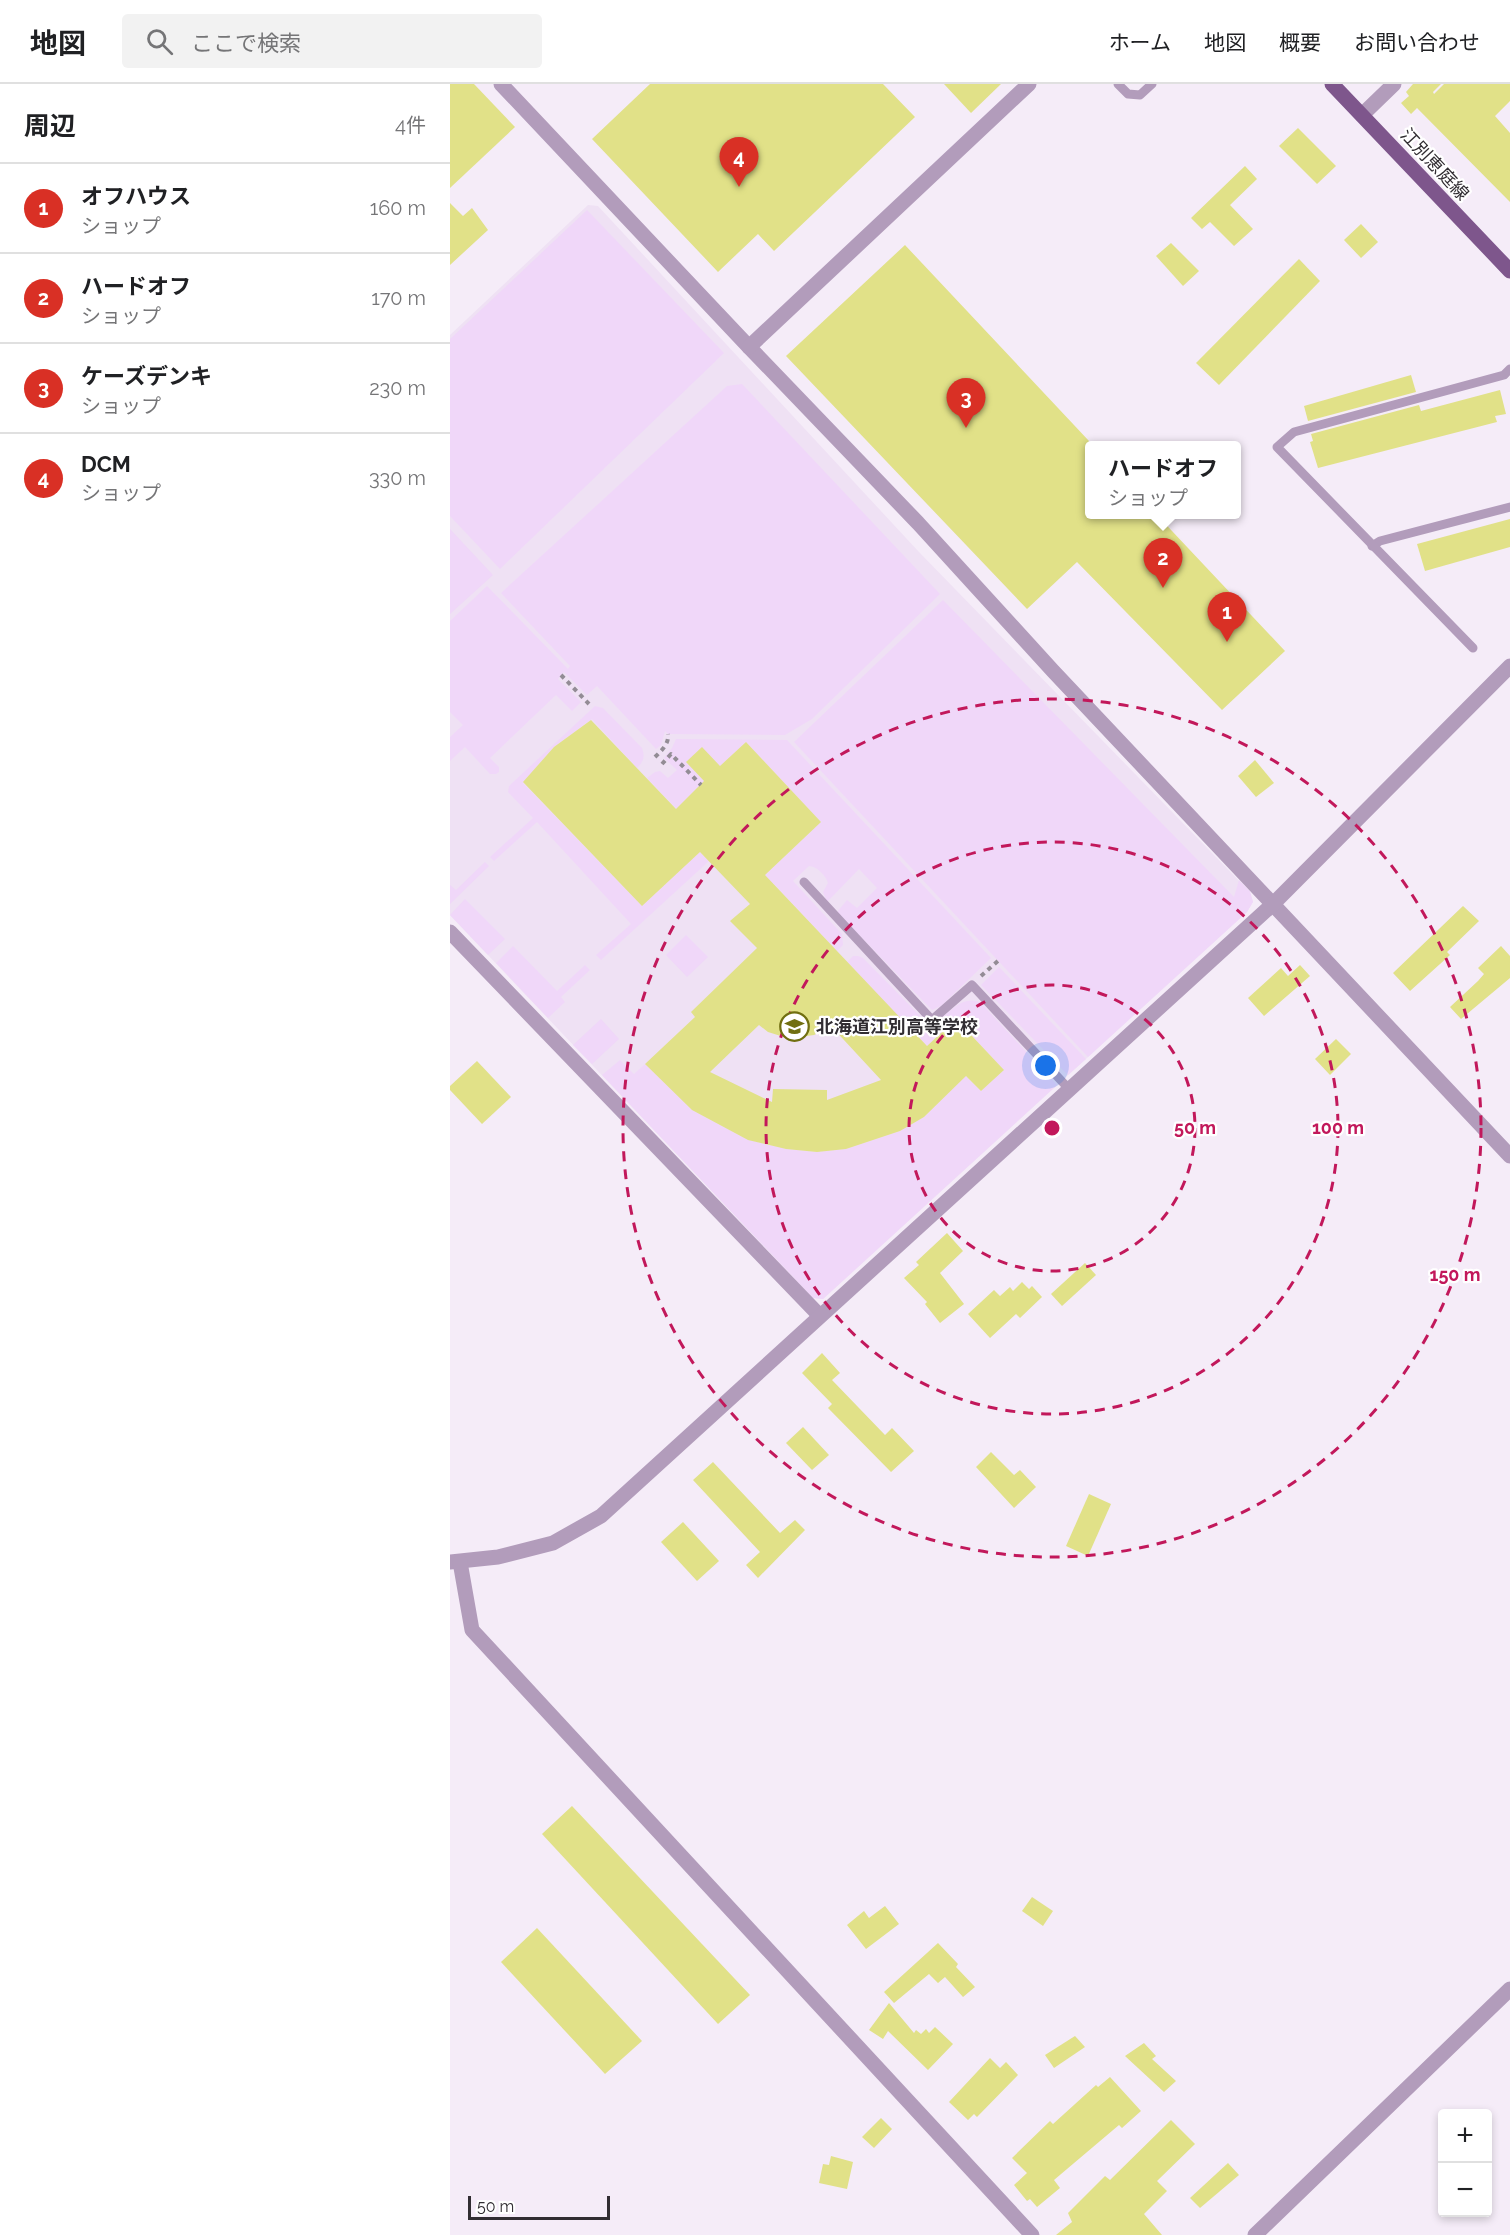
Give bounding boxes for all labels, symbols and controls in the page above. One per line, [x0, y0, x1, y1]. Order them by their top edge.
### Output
search box [122, 14, 542, 68]
icon: search [143, 25, 176, 58]
text: 地図 [30, 27, 86, 60]
text: ここで検索 [191, 30, 301, 56]
text: ホーム [1109, 30, 1171, 55]
text: 地図 [1204, 30, 1246, 55]
text: 概要 [1279, 30, 1321, 55]
text: お問い合わせ [1354, 30, 1480, 55]
text: 周辺 [24, 111, 76, 141]
text: 4件 [395, 113, 426, 137]
street label: 江別恵庭線 [1397, 124, 1473, 204]
pin: 4 [720, 138, 758, 187]
text: オフハウス [81, 183, 191, 209]
text: 1 [39, 196, 48, 220]
text: 160 m [370, 196, 426, 220]
text: ショップ [81, 214, 161, 238]
text: ハードオフ [81, 273, 191, 299]
text: 2 [38, 286, 49, 310]
text: 170 m [371, 286, 426, 310]
text: ショップ [81, 304, 161, 328]
text: ケーズデンキ [81, 363, 212, 389]
text: 3 [38, 376, 49, 400]
text: 230 m [369, 376, 426, 400]
pin: 3 [946, 378, 986, 428]
text: ショップ [81, 394, 161, 418]
popup [1085, 441, 1241, 519]
text: DCM [81, 451, 131, 477]
text: ハードオフ [1108, 455, 1218, 481]
text: 4 [38, 466, 49, 490]
text: 330 m [369, 466, 426, 490]
text: ショップ [81, 481, 161, 505]
text: ショップ [1108, 486, 1188, 510]
pin: 2 [1144, 538, 1182, 588]
pin: 1 [1208, 592, 1246, 642]
school or university icon: 北海道江別高等学校 [779, 1010, 811, 1042]
place label: 北海道江別高等学校 [816, 1016, 978, 1037]
your location [1031, 1051, 1060, 1080]
text: 50 m [1174, 1117, 1216, 1138]
text: 100 m [1312, 1117, 1364, 1138]
centre of rings [1042, 1118, 1062, 1138]
text: 150 m [1430, 1264, 1481, 1285]
map controls [1438, 2109, 1492, 2217]
button: + [1438, 2109, 1492, 2163]
button: − [1438, 2163, 1492, 2217]
scale bar [468, 2193, 610, 2220]
text: 50 m [477, 2197, 514, 2216]

